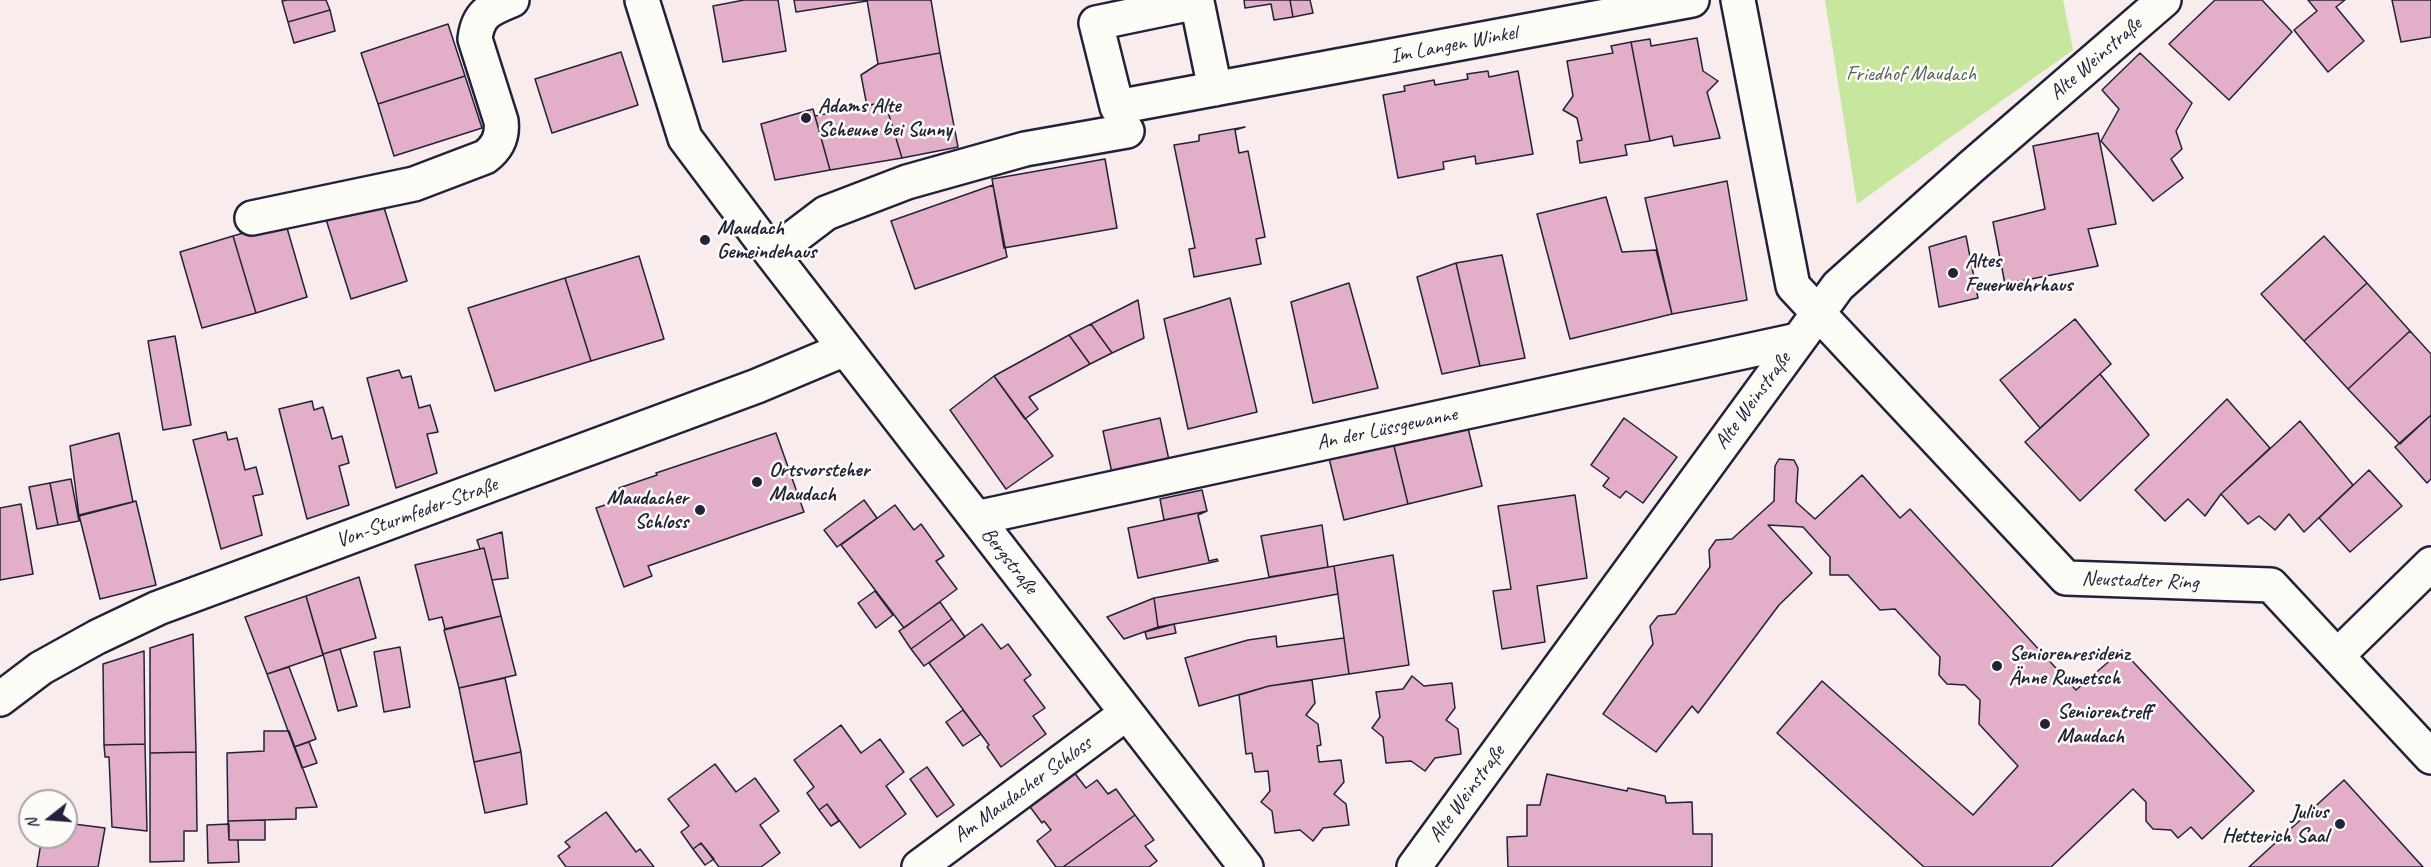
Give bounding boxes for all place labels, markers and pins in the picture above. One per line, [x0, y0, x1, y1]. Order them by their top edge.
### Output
place label: Adams Alte Scheune bei Sunny [818, 93, 952, 143]
marker: Adams Alte Scheune bei Sunny [799, 111, 813, 125]
place label: Maudach Gemeindehaus [717, 215, 816, 265]
marker: Maudach Gemeindehaus [698, 233, 712, 247]
place label: Altes Feuerwehrhaus [1965, 248, 2072, 298]
marker: Altes Feuerwehrhaus [1946, 266, 1960, 280]
place label: Ortsvorsteher Maudach [769, 457, 869, 507]
marker: Ortsvorsteher Maudach [750, 475, 764, 489]
place label: Maudacher Schloss [606, 485, 688, 535]
marker: Maudacher Schloss [693, 503, 707, 517]
place label: Seniorenresidenz Änne Rumetsch [2009, 641, 2129, 691]
marker: Seniorenresidenz Änne Rumetsch [1990, 659, 2004, 673]
place label: Seniorentreff Maudach [2057, 699, 2152, 749]
marker: Seniorentreff Maudach [2038, 717, 2052, 731]
place label: Julius Hetterich Saal [2222, 799, 2328, 849]
marker: Julius Hetterich Saal [2333, 817, 2347, 831]

